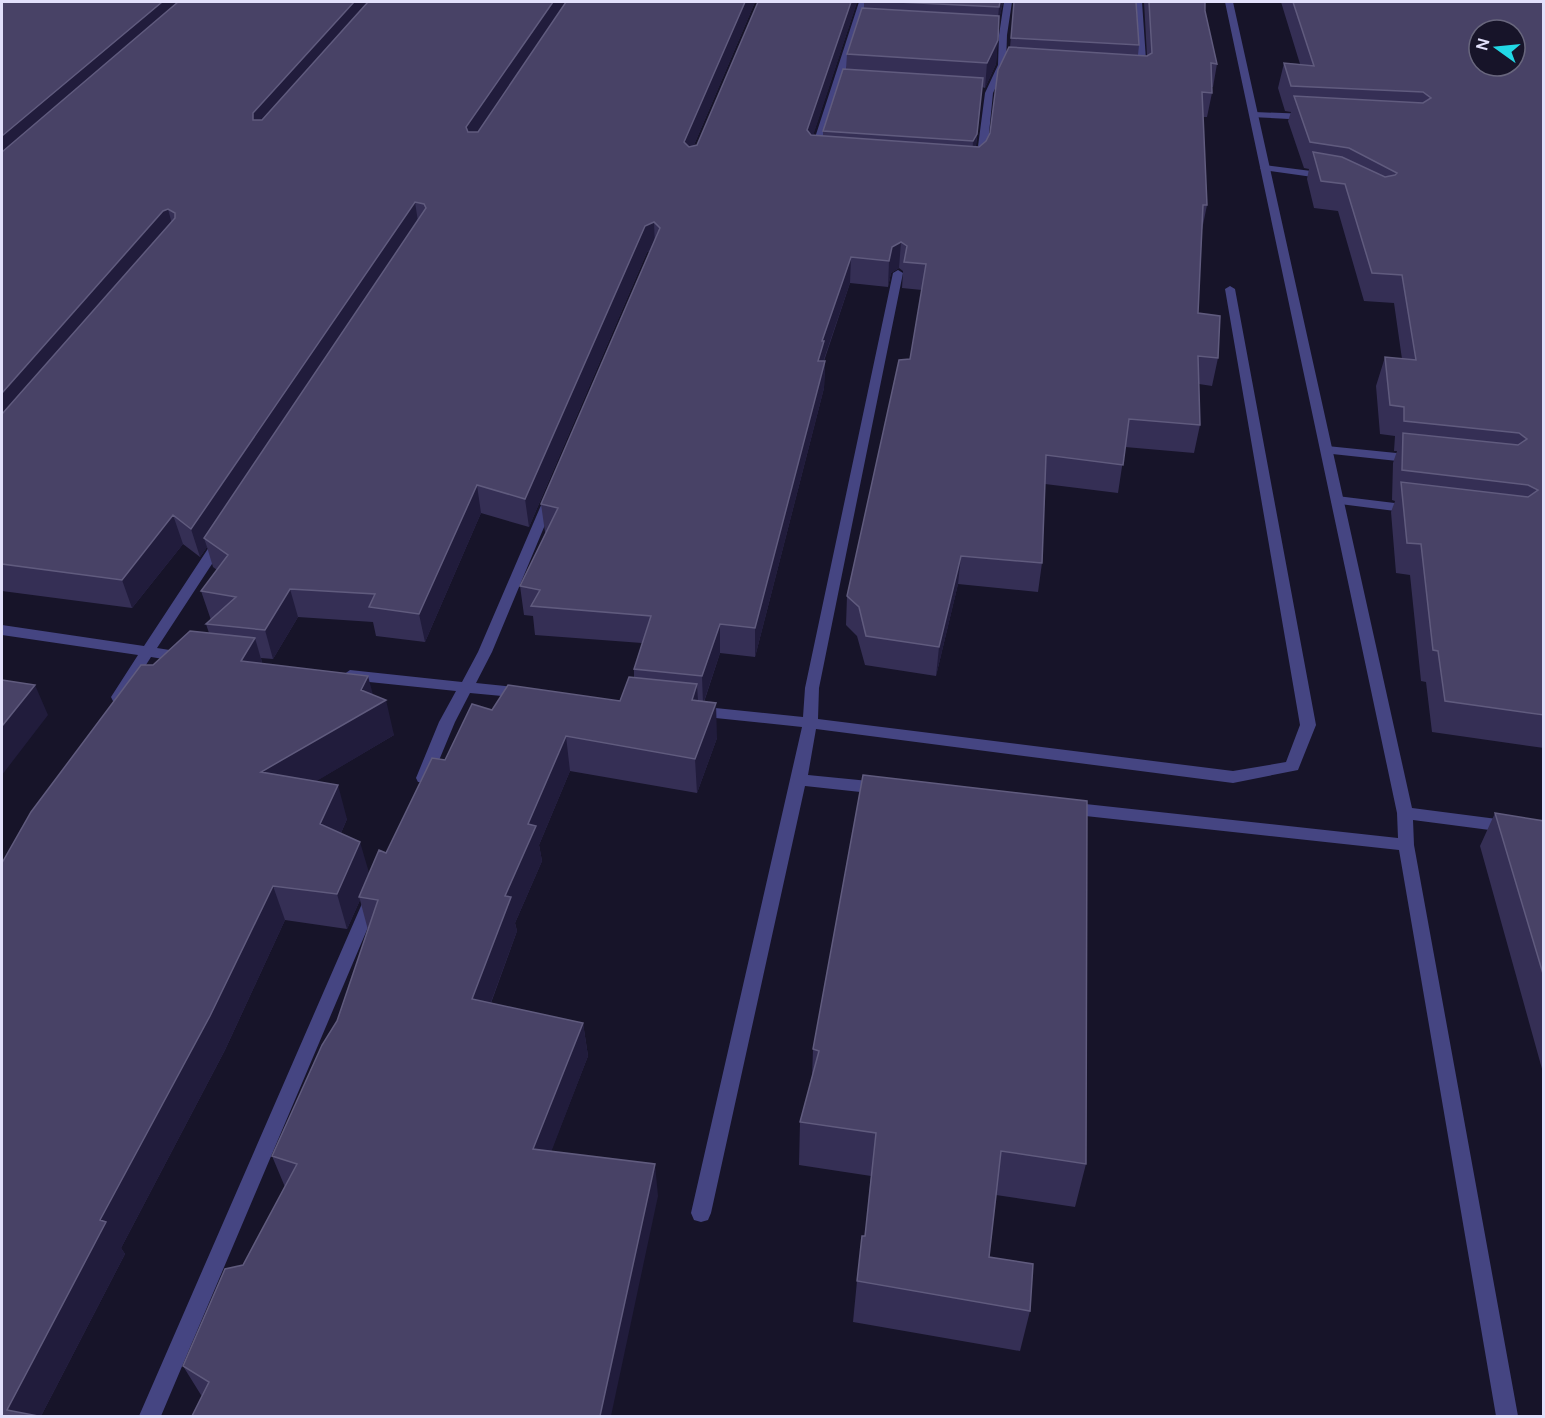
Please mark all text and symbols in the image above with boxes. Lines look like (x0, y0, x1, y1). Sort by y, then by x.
north arrow (1467, 18, 1527, 78)
text: N (1470, 36, 1495, 53)

